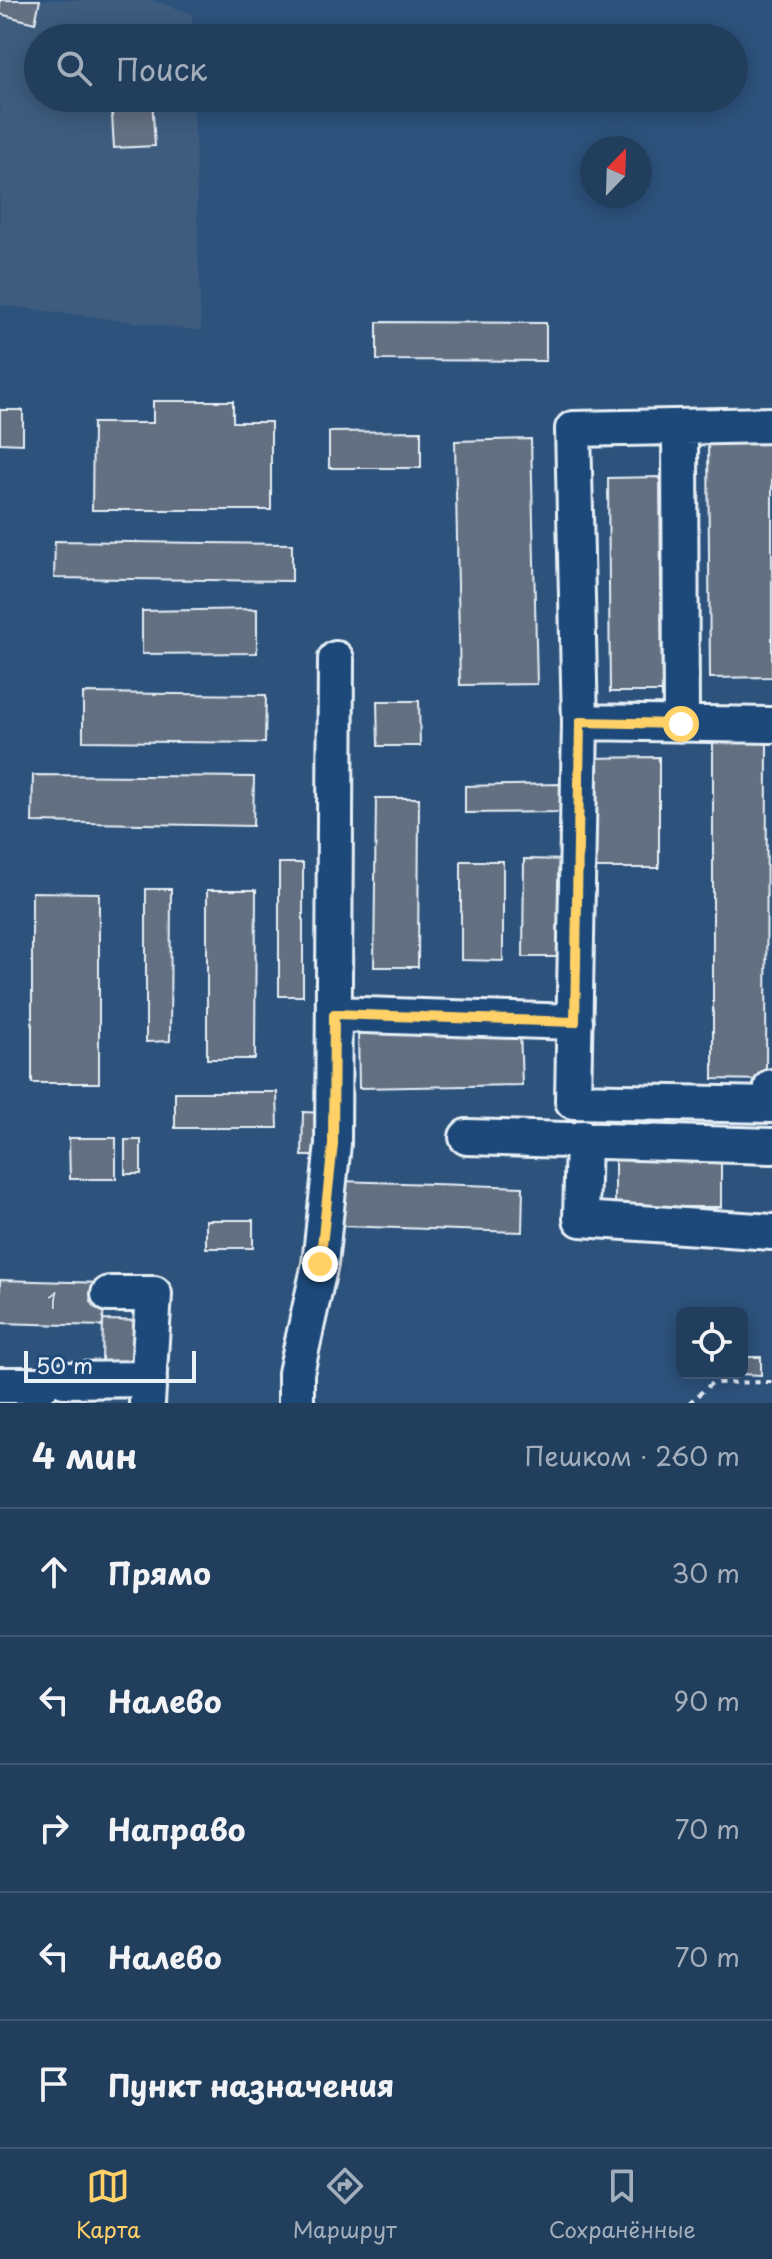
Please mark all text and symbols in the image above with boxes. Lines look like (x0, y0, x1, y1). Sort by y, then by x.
search box (24, 24, 748, 112)
icon: search (52, 46, 96, 90)
text: Поиск (116, 46, 207, 91)
north arrow (580, 136, 652, 208)
route start (663, 706, 699, 742)
route end (302, 1246, 338, 1282)
house number: 1 (47, 1283, 57, 1316)
map controls (676, 1307, 748, 1379)
button: locate (676, 1307, 748, 1379)
scale bar (24, 1347, 196, 1383)
text: 50 m (36, 1348, 93, 1381)
text: 4 мин (32, 1429, 137, 1481)
text: Пешком · 260 m (524, 1436, 740, 1475)
icon: ahead (32, 1550, 76, 1594)
text: Прямо (108, 1550, 211, 1595)
text: 30 m (672, 1553, 740, 1592)
icon: left (32, 1678, 76, 1722)
text: Налево (108, 1678, 222, 1723)
text: 90 m (673, 1681, 740, 1720)
icon: right (32, 1806, 76, 1850)
text: Направо (108, 1806, 246, 1851)
text: 70 m (675, 1809, 740, 1848)
icon: left (32, 1934, 76, 1978)
text: Налево (108, 1934, 222, 1979)
text: 70 m (675, 1937, 740, 1976)
icon: arrive (32, 2062, 76, 2106)
text: Пункт назначения (108, 2062, 394, 2107)
tab: Карта (76, 2164, 141, 2245)
tab: Маршрут (293, 2164, 397, 2245)
tab: Сохранённые (549, 2164, 696, 2245)

